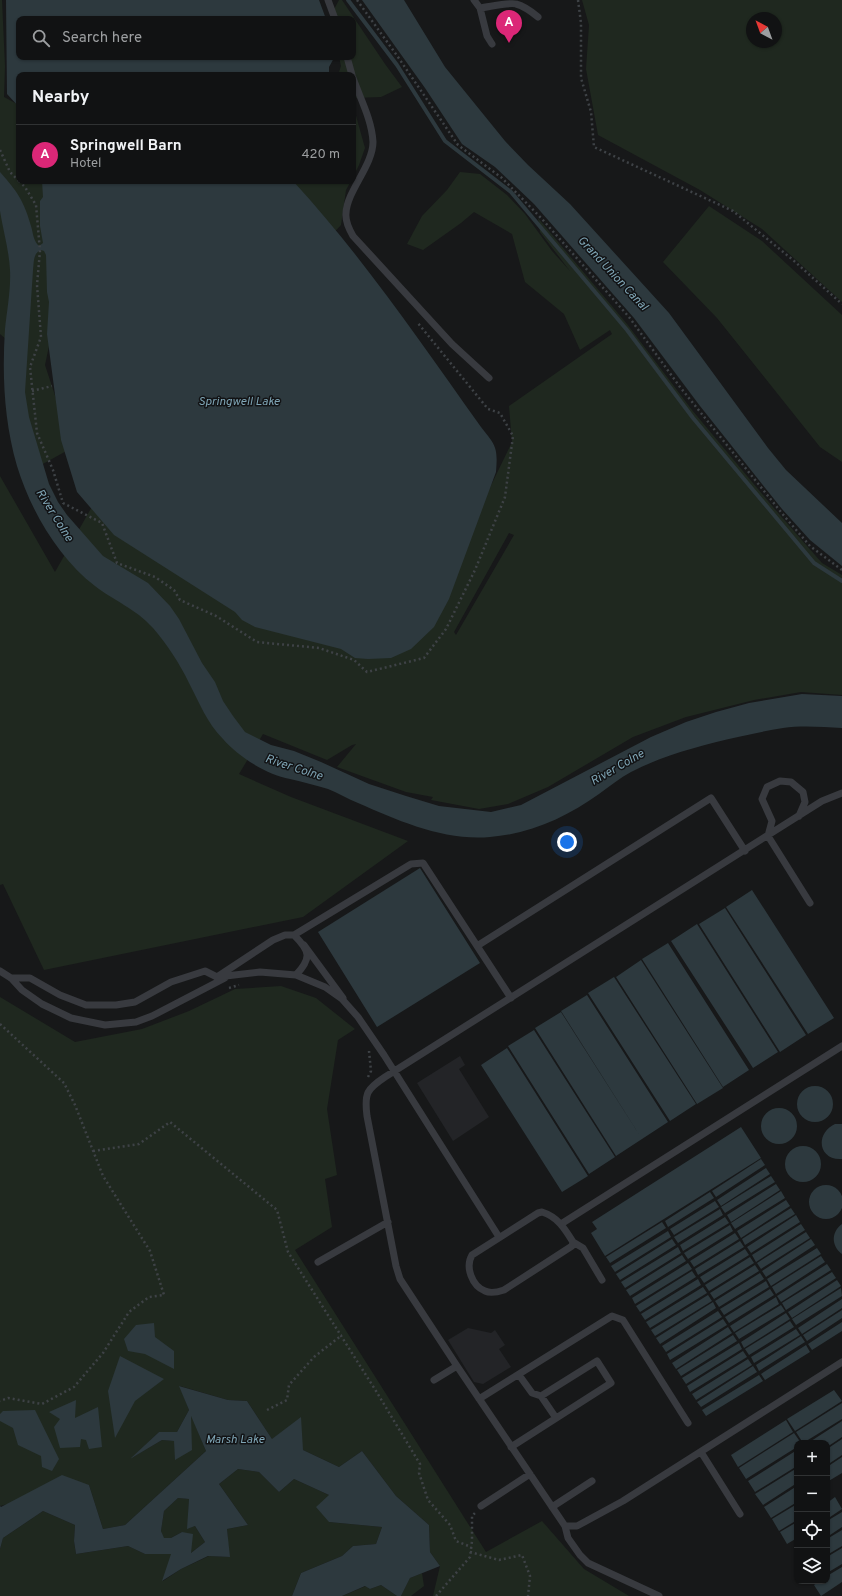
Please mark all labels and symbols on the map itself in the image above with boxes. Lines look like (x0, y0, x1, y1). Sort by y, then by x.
pin: A (496, 10, 522, 43)
north arrow (746, 12, 782, 48)
water label: Grand Union Canal (573, 233, 652, 315)
water label: Springwell Lake (198, 394, 281, 410)
water label: River Colne (32, 486, 77, 546)
water label: River Colne (588, 746, 648, 790)
water label: River Colne (263, 751, 325, 785)
your location (557, 832, 577, 852)
water label: Marsh Lake (206, 1432, 265, 1448)

